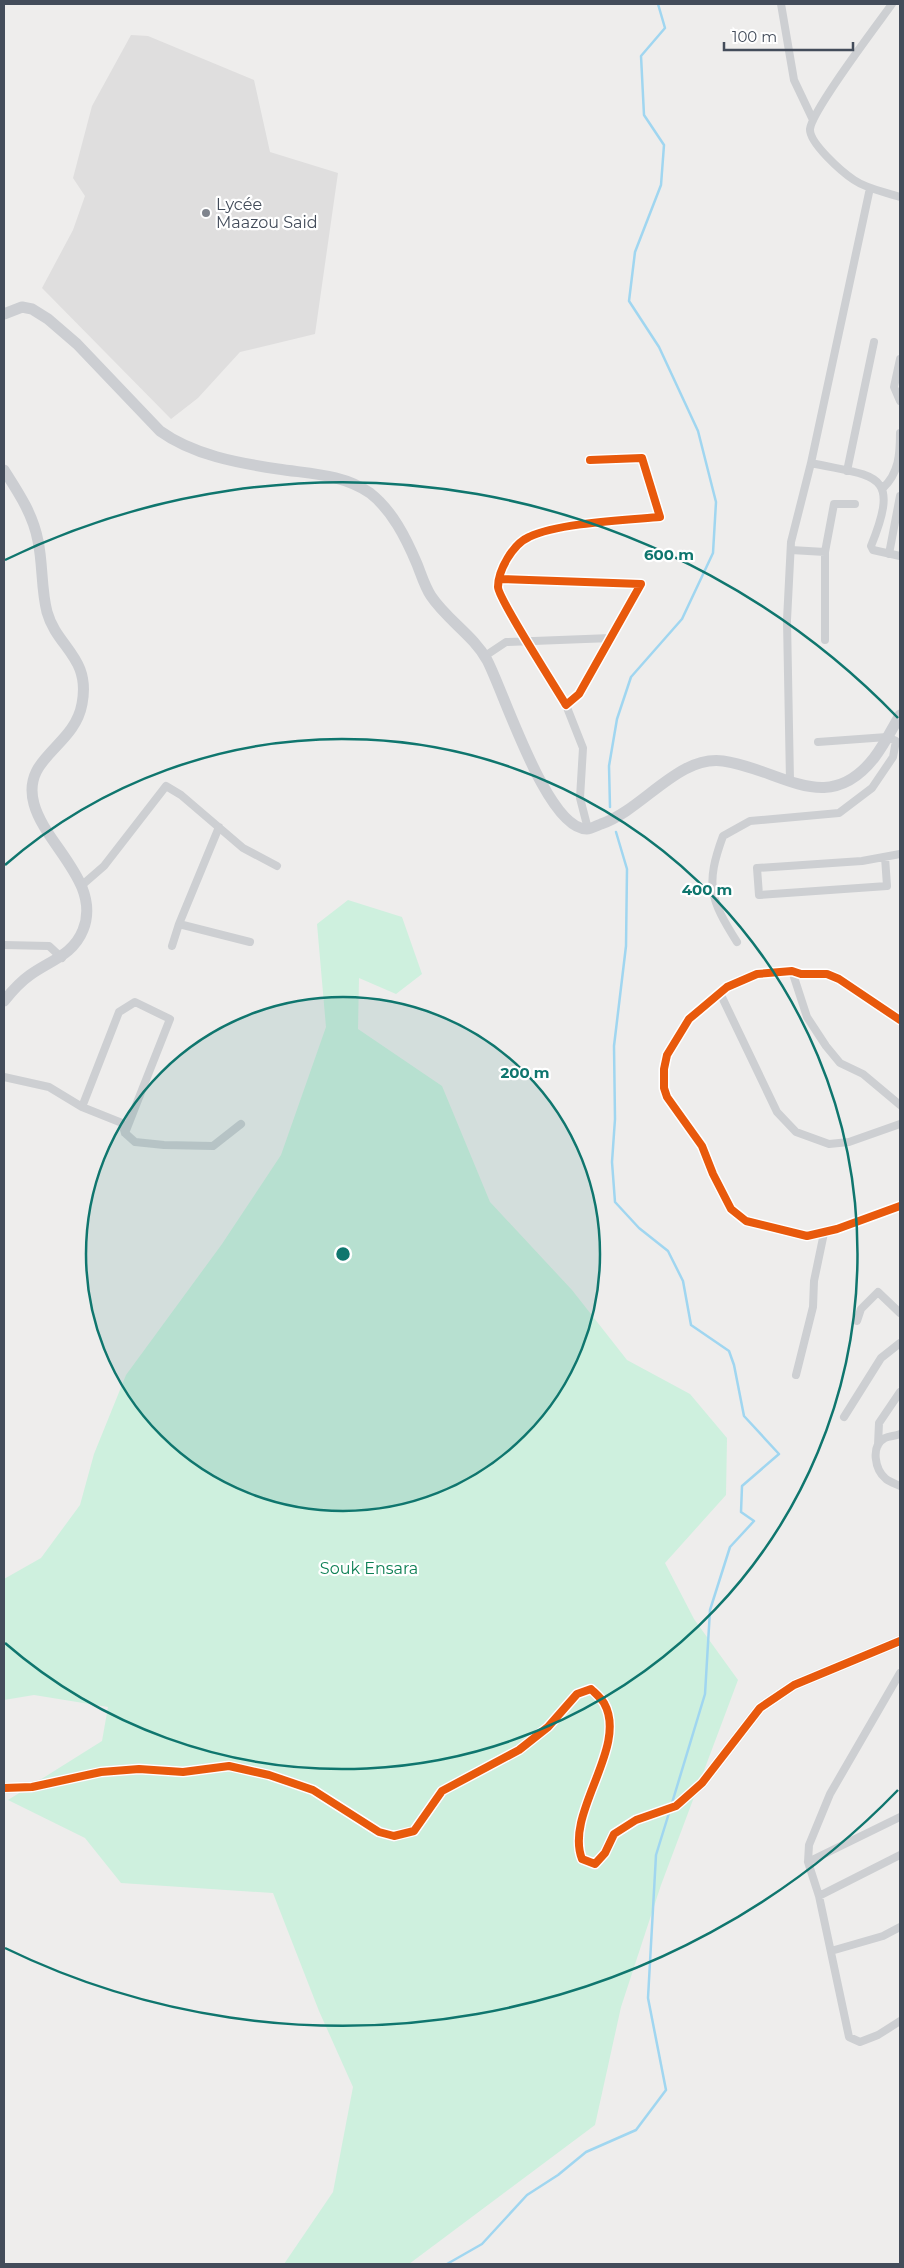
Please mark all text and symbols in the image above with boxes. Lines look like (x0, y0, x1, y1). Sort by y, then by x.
scale bar (724, 20, 853, 52)
text: 100 m (732, 27, 777, 46)
place label: Lycée Maazou Said (216, 195, 318, 232)
marker: Lycée Maazou Said (200, 207, 212, 219)
text: 600 m (644, 545, 694, 564)
text: 400 m (682, 880, 732, 899)
text: 200 m (500, 1063, 550, 1082)
centre of rings (334, 1245, 352, 1263)
park label: Souk Ensara (320, 1559, 418, 1578)

